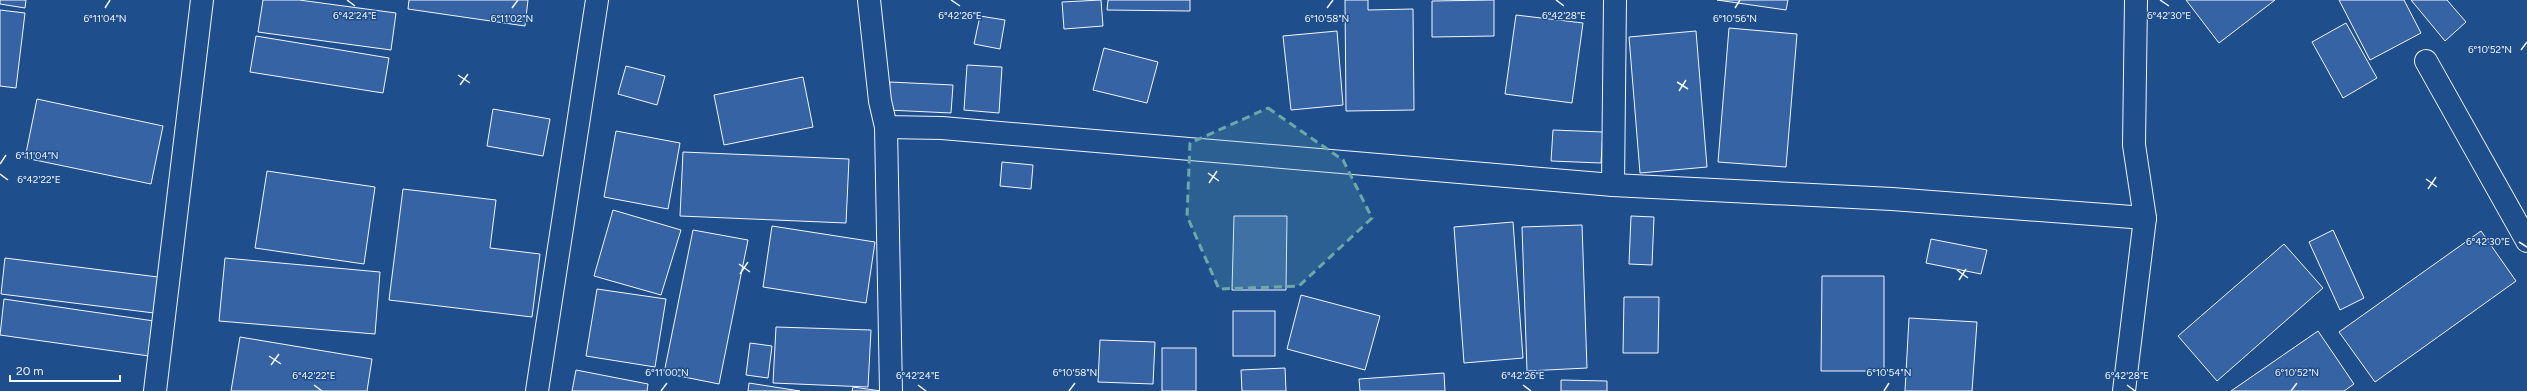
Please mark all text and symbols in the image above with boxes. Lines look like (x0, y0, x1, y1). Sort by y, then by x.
text: 6°42'24"E (333, 9, 377, 22)
text: 6°42'26"E (938, 9, 982, 22)
text: 6°42'28"E (1542, 9, 1586, 22)
text: 6°42'30"E (2147, 9, 2191, 22)
text: 6°11'04"N (83, 12, 127, 25)
text: 6°11'02"N (491, 12, 533, 25)
text: 6°10'58"N (1305, 12, 1349, 25)
text: 6°10'56"N (1713, 12, 1757, 25)
text: 6°10'52"N (2468, 43, 2512, 56)
text: 6°11'04"N (15, 149, 59, 162)
text: 6°42'22"E (17, 173, 61, 186)
text: 6°42'30"E (2466, 235, 2510, 248)
scale bar (10, 357, 120, 383)
text: 20 m (16, 364, 44, 378)
text: 6°11'00"N (645, 366, 689, 379)
text: 6°10'58"N (1053, 366, 1097, 379)
text: 6°10'54"N (1867, 366, 1911, 379)
text: 6°10'52"N (2275, 366, 2319, 379)
text: 6°42'22"E (292, 369, 336, 382)
text: 6°42'24"E (896, 369, 940, 382)
text: 6°42'26"E (1501, 369, 1545, 382)
text: 6°42'28"E (2105, 369, 2149, 382)

